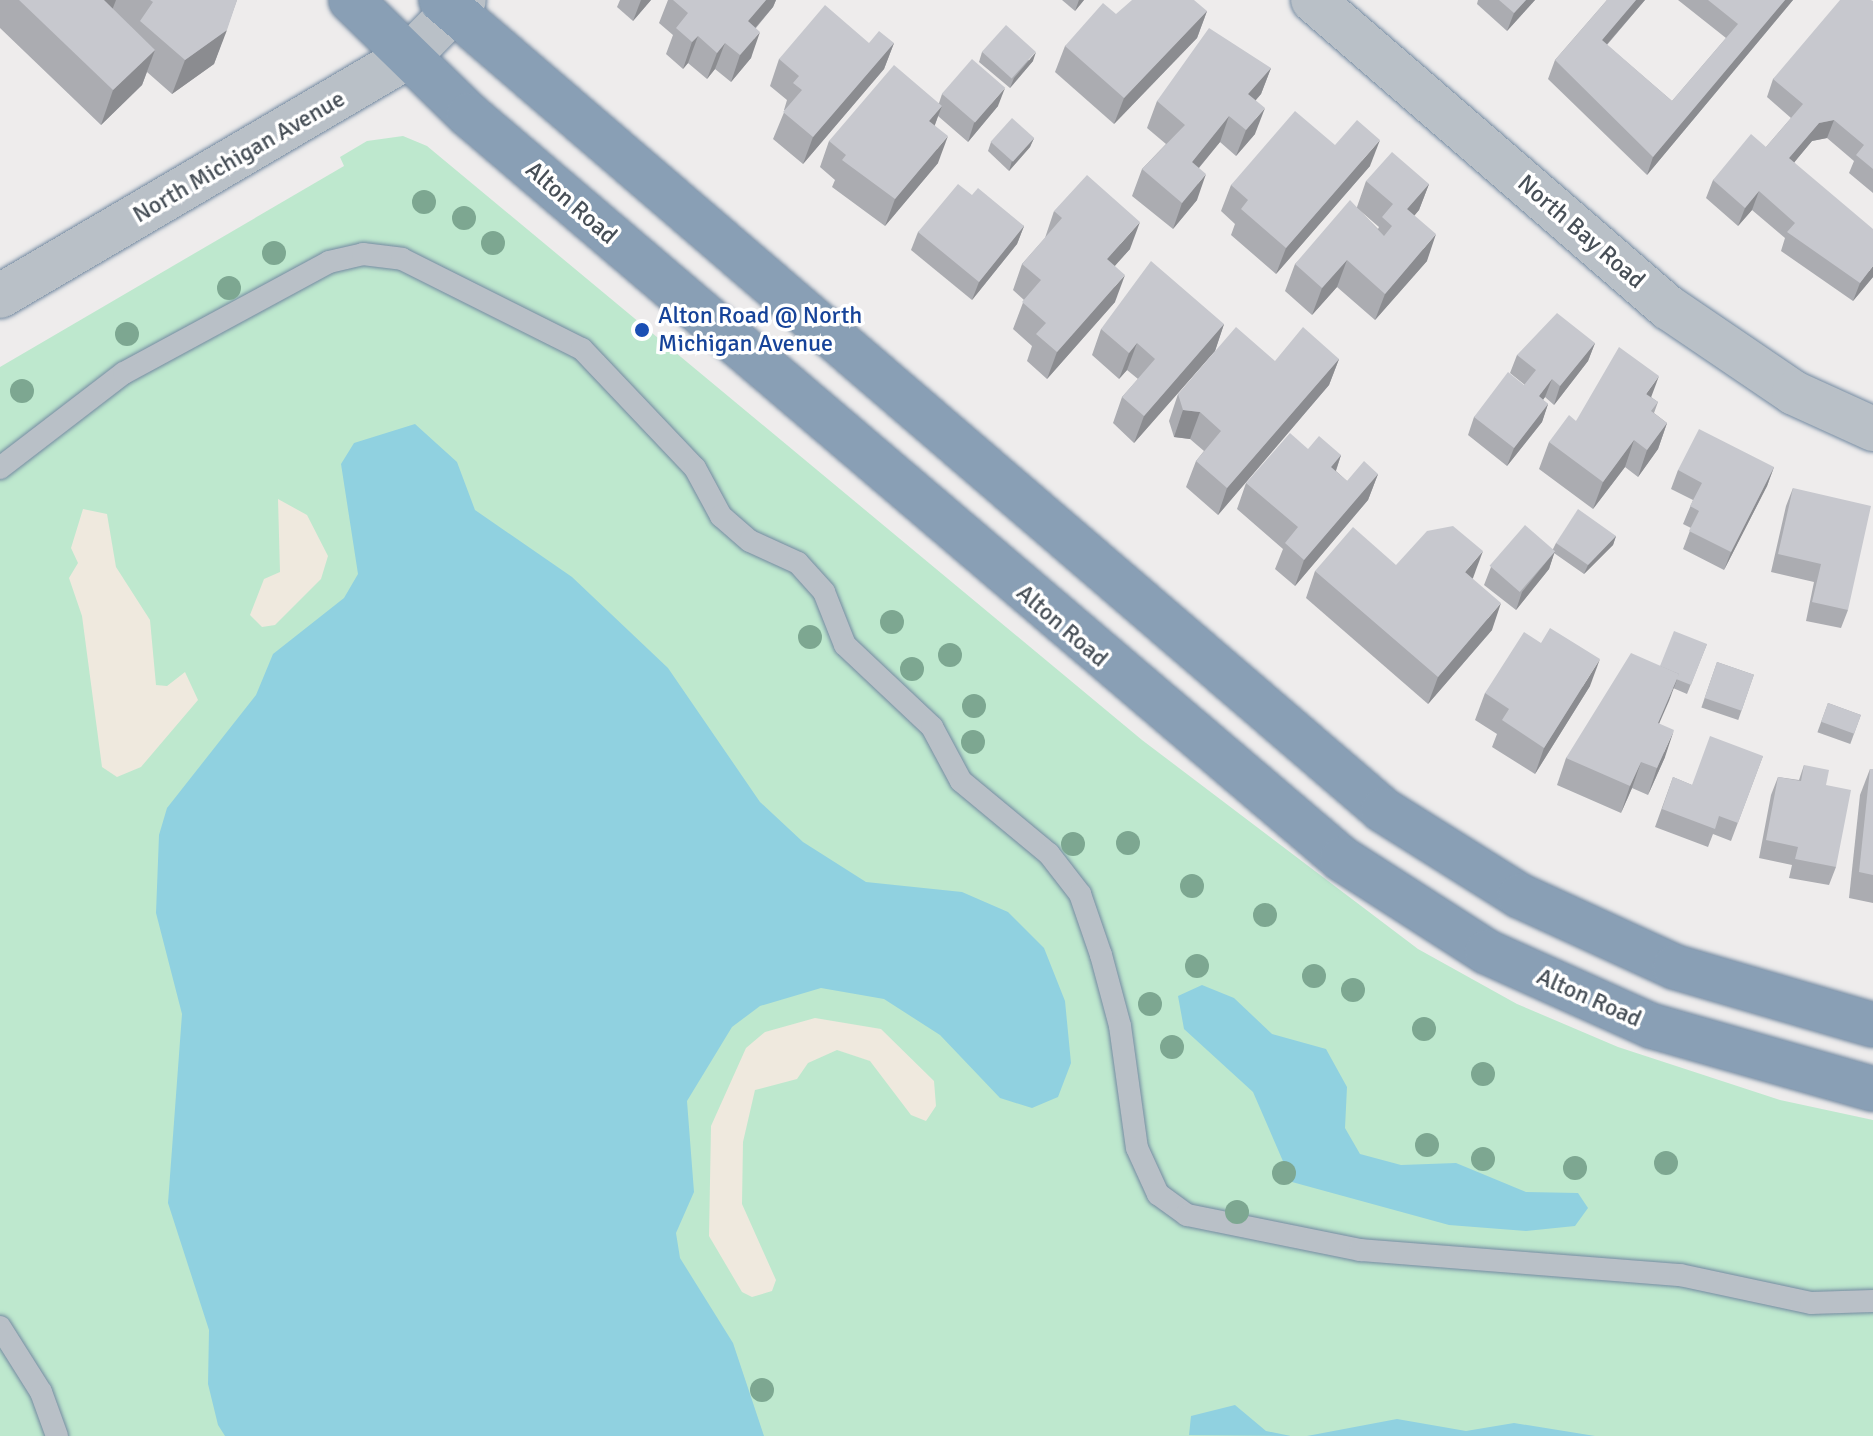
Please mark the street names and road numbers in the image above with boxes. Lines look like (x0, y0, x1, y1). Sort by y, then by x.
street label: North Michigan Avenue (128, 85, 350, 229)
street label: Alton Road (519, 156, 623, 250)
street label: North Bay Road (1512, 169, 1650, 295)
street label: Alton Road (1010, 579, 1114, 673)
street label: Alton Road (1532, 962, 1646, 1034)

